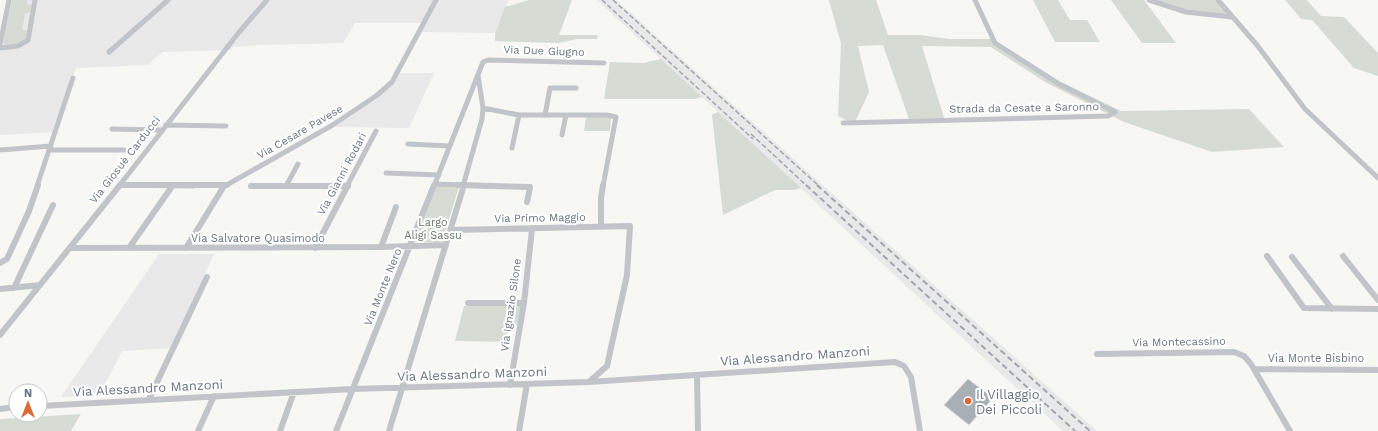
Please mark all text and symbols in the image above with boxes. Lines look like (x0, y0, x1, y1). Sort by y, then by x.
street label: Via Due Giugno (503, 43, 585, 59)
street label: Strada da Cesate a Saronno (949, 100, 1099, 116)
street label: Via Cesare Pavese (255, 102, 345, 162)
street label: Via Giosuè Carducci (87, 114, 163, 206)
street label: Via Gianni Rodari (315, 131, 369, 217)
street label: Via Primo Maggio (494, 211, 586, 225)
park label: Largo Aligi Sassu (404, 216, 462, 242)
street label: Via Salvatore Quasimodo (191, 232, 325, 245)
street label: Via Monte Nero (362, 246, 404, 328)
street label: Via Ignazio Silone (498, 258, 524, 352)
street label: Via Montecassino (1132, 335, 1226, 349)
street label: Via Alessandro Manzoni (720, 343, 870, 369)
street label: Via Monte Bisbino (1268, 352, 1364, 365)
street label: Via Alessandro Manzoni (397, 364, 547, 384)
street label: Via Alessandro Manzoni (73, 377, 223, 399)
north arrow (8, 383, 48, 423)
text: N (24, 387, 32, 400)
place label: Il Villaggio Dei Piccoli (976, 387, 1042, 417)
marker: Il Villaggio Dei Piccoli (963, 396, 973, 406)

